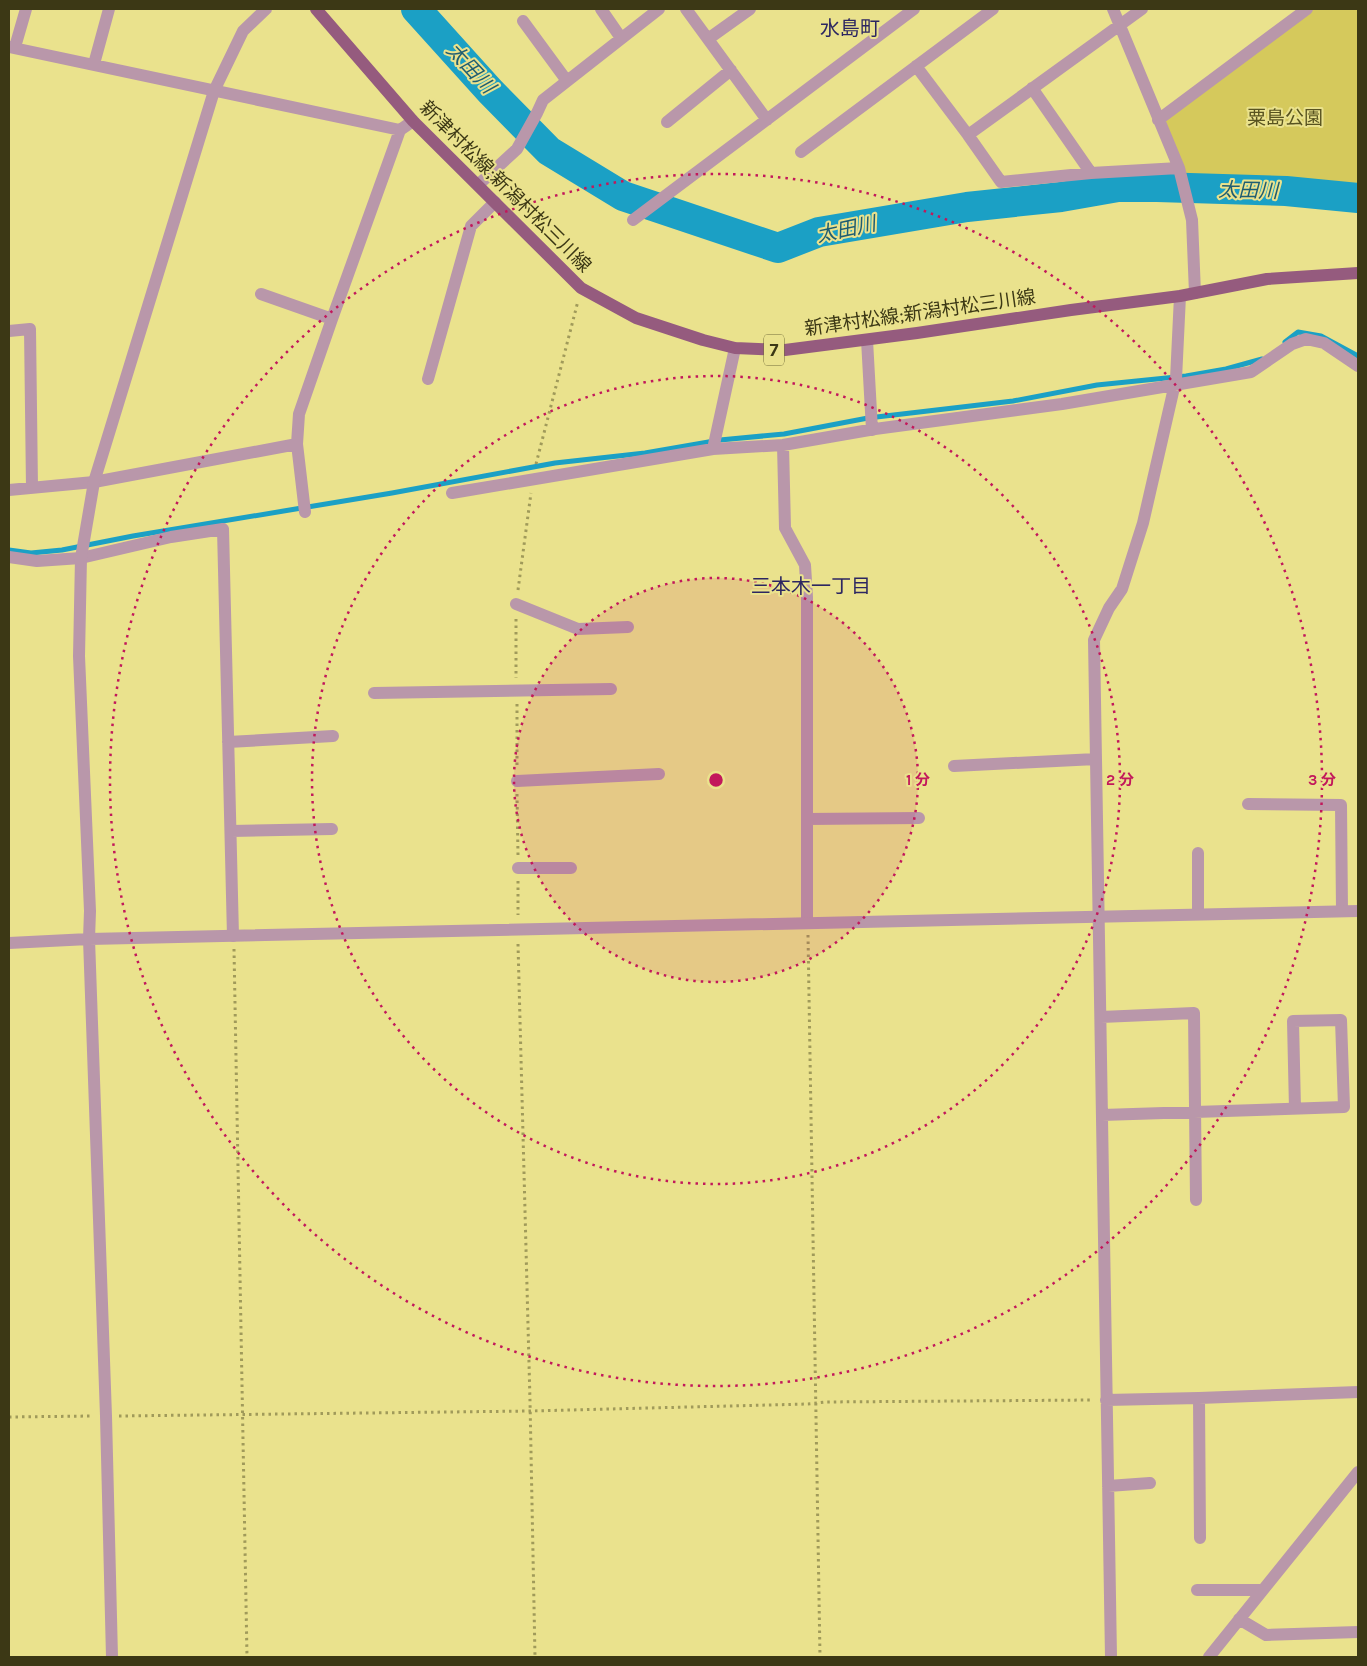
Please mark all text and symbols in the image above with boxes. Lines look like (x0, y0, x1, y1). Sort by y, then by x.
district label: 水島町 (820, 17, 880, 40)
water label: 太田川 (442, 39, 501, 100)
street label: 新津村松線;新潟村松三川線 (415, 97, 595, 277)
park label: 粟島公園 (1247, 107, 1323, 129)
water label: 太田川 (1218, 178, 1280, 203)
water label: 太田川 (814, 212, 880, 247)
street label: 新津村松線;新潟村松三川線 (803, 286, 1037, 340)
road number: 7 (764, 334, 784, 366)
district label: 三本木一丁目 (751, 575, 871, 598)
centre of rings (707, 771, 725, 789)
text: 1 分 (906, 771, 930, 789)
text: 2 分 (1106, 771, 1134, 789)
text: 3 分 (1308, 771, 1336, 789)

